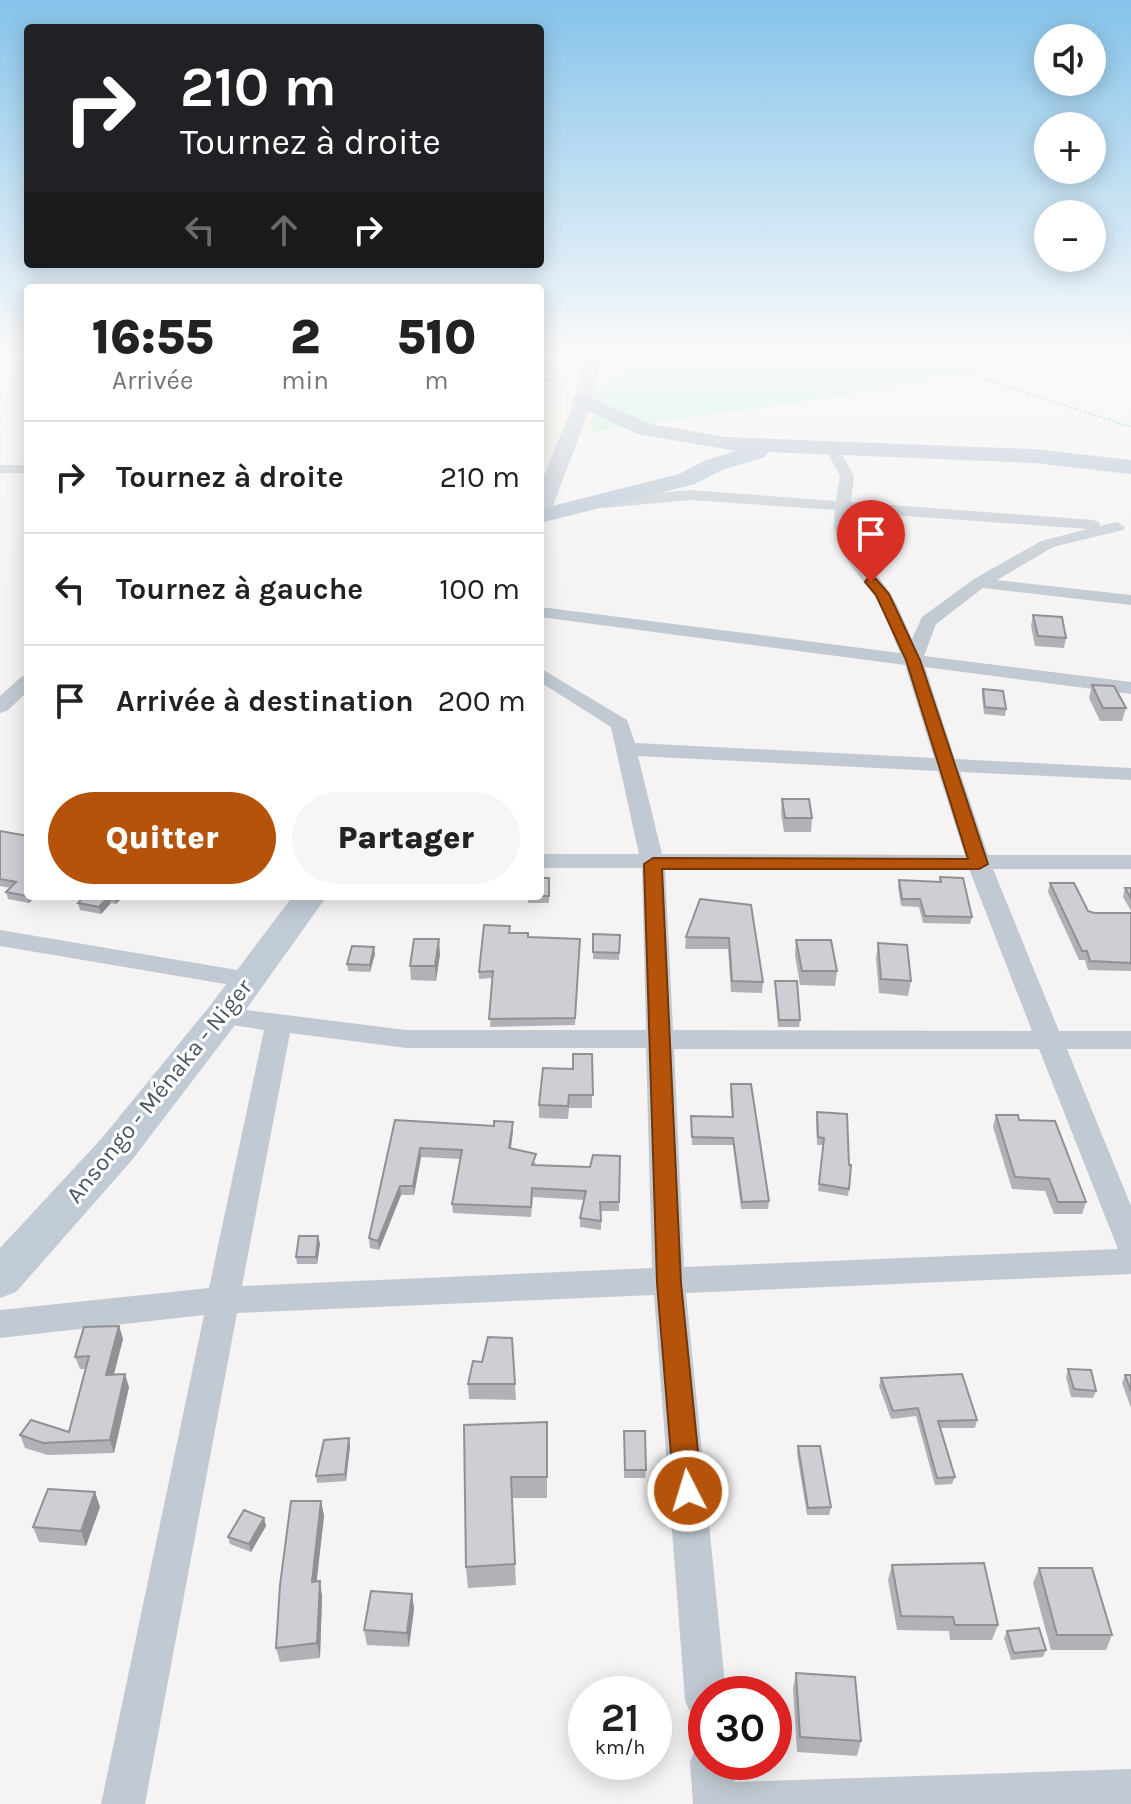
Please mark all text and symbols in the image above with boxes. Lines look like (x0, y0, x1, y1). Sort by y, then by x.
map controls (1034, 24, 1106, 272)
button: sound (1034, 24, 1106, 96)
text: 210 m (180, 54, 337, 119)
icon: right (48, 56, 152, 160)
button: + (1034, 112, 1106, 184)
text: Tournez à droite (180, 121, 441, 163)
button: − (1034, 200, 1106, 272)
icon: left (178, 208, 222, 252)
icon: ahead (262, 208, 306, 252)
icon: right (346, 208, 390, 252)
text: 16:55 (92, 309, 214, 365)
text: 2 (290, 309, 320, 365)
text: 510 (397, 309, 476, 365)
text: Arrivée (112, 365, 193, 396)
text: min (281, 365, 329, 396)
text: m (424, 365, 449, 396)
icon: right (48, 455, 92, 499)
text: Tournez à droite (116, 459, 344, 495)
text: 210 m (440, 459, 520, 495)
pin (837, 500, 905, 582)
icon: arrive (849, 512, 893, 556)
icon: left (48, 567, 92, 611)
text: Tournez à gauche (116, 571, 363, 607)
text: 100 m (439, 571, 520, 607)
icon: arrive (48, 679, 92, 723)
text: Arrivée à destination (116, 683, 414, 719)
text: 200 m (438, 683, 526, 719)
button: Quitter (48, 792, 276, 884)
button: Partager (292, 792, 520, 884)
street label: Ansongo - Ménaka - Niger (60, 973, 258, 1209)
position arrow (646, 1449, 730, 1533)
speed limit sign: 30 (688, 1676, 792, 1780)
text: 21 (601, 1694, 639, 1741)
text: km/h (595, 1736, 645, 1759)

